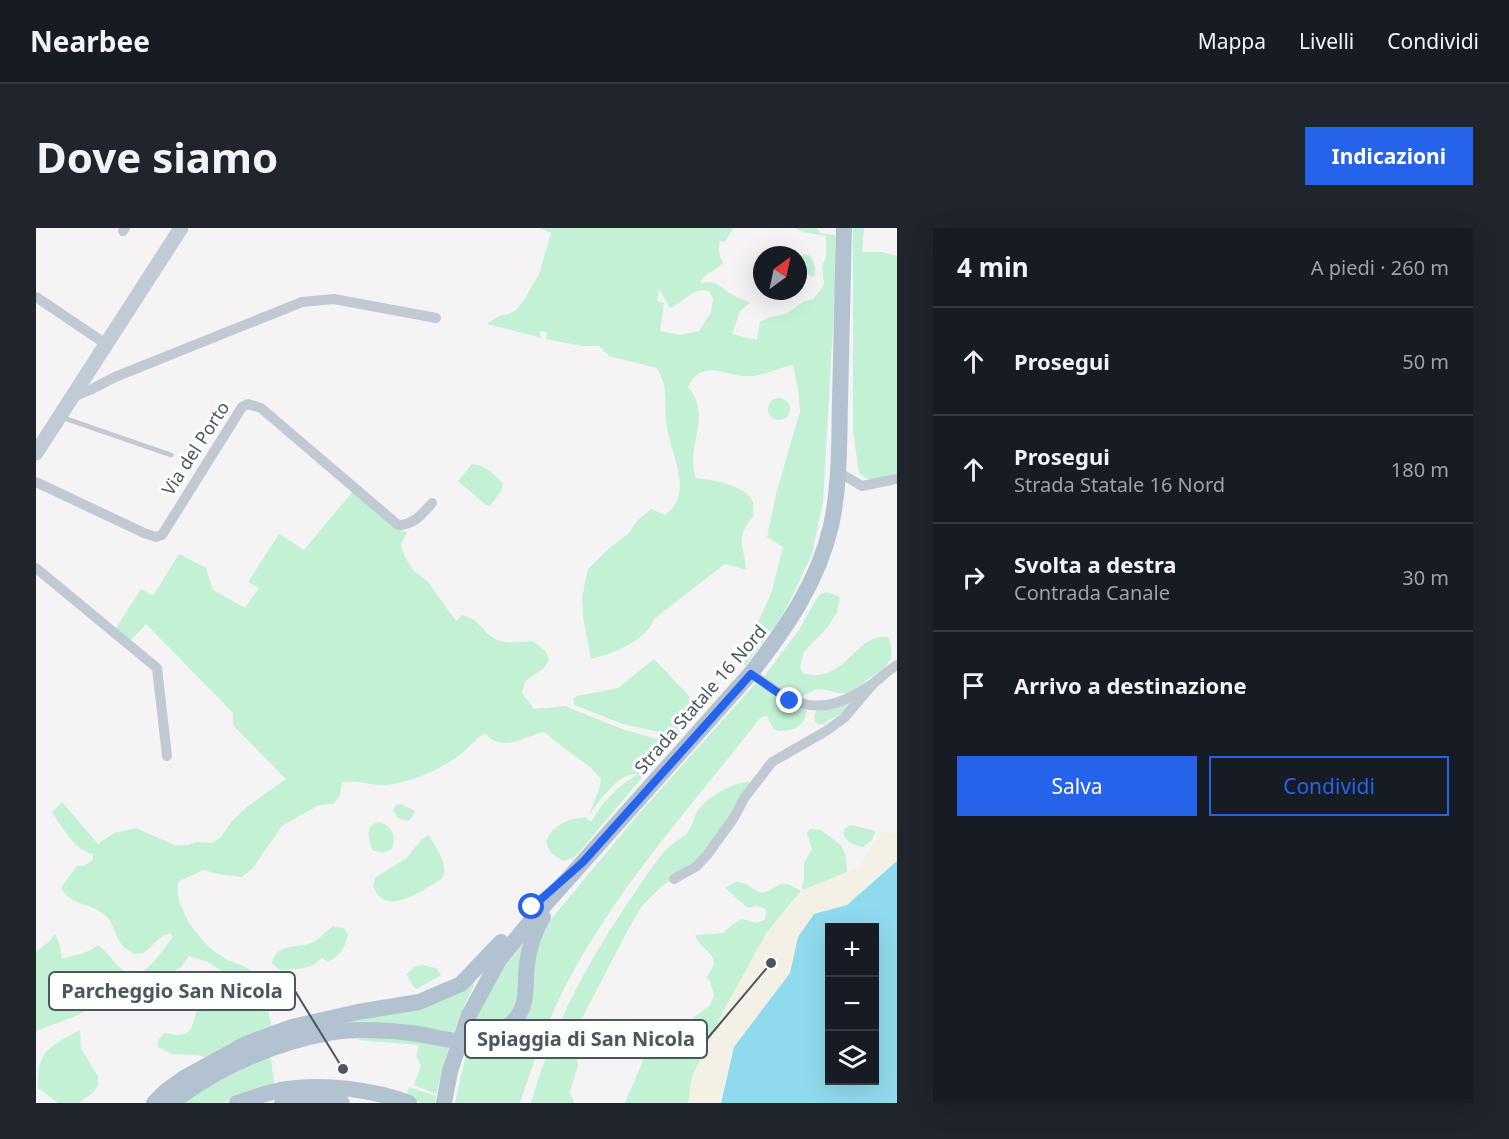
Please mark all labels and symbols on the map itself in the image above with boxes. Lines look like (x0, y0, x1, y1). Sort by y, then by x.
north arrow (753, 246, 807, 300)
street label: Via del Porto (156, 396, 234, 500)
street label: Strada Statale 16 Nord (629, 619, 771, 779)
route end (776, 687, 802, 713)
route start (518, 893, 544, 919)
callout: Parcheggio San Nicola (49, 972, 295, 1010)
text: Parcheggio San Nicola (61, 977, 283, 1004)
callout: Spiaggia di San Nicola (465, 1020, 707, 1058)
text: Spiaggia di San Nicola (477, 1025, 695, 1052)

